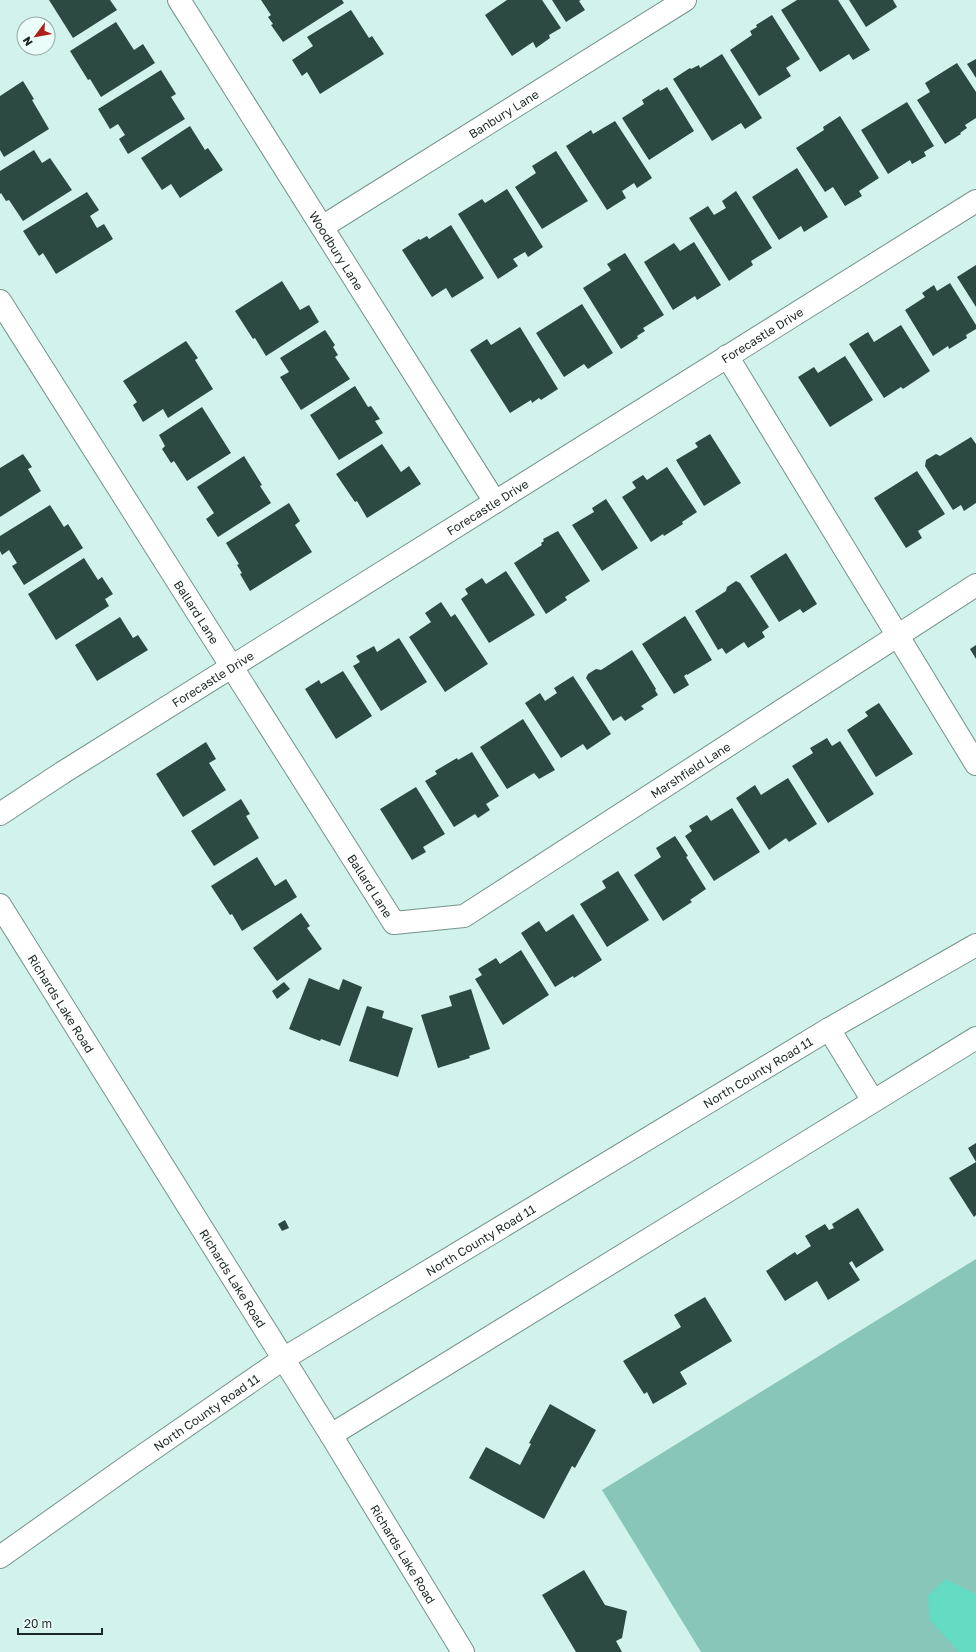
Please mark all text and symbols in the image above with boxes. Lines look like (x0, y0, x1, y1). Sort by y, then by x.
north arrow (16, 16, 56, 56)
text: N (19, 35, 35, 49)
street label: Banbury Lane (466, 86, 541, 141)
street label: Woodbury Lane (306, 208, 367, 293)
street label: Forecastle Drive (718, 304, 806, 366)
street label: Forecastle Drive (444, 476, 531, 538)
street label: Ballard Lane (171, 577, 223, 646)
street label: Forecastle Drive (169, 648, 256, 710)
street label: Marshfield Lane (647, 738, 733, 801)
street label: Ballard Lane (345, 851, 396, 920)
street label: Richards Lake Road (25, 951, 98, 1055)
street label: North County Road 11 (700, 1033, 815, 1111)
street label: North County Road 11 (423, 1201, 538, 1279)
street label: Richards Lake Road (197, 1226, 269, 1330)
street label: North County Road 11 (150, 1370, 262, 1454)
street label: Richards Lake Road (367, 1502, 439, 1606)
scale bar (18, 1610, 102, 1636)
text: 20 m (24, 1616, 52, 1631)

